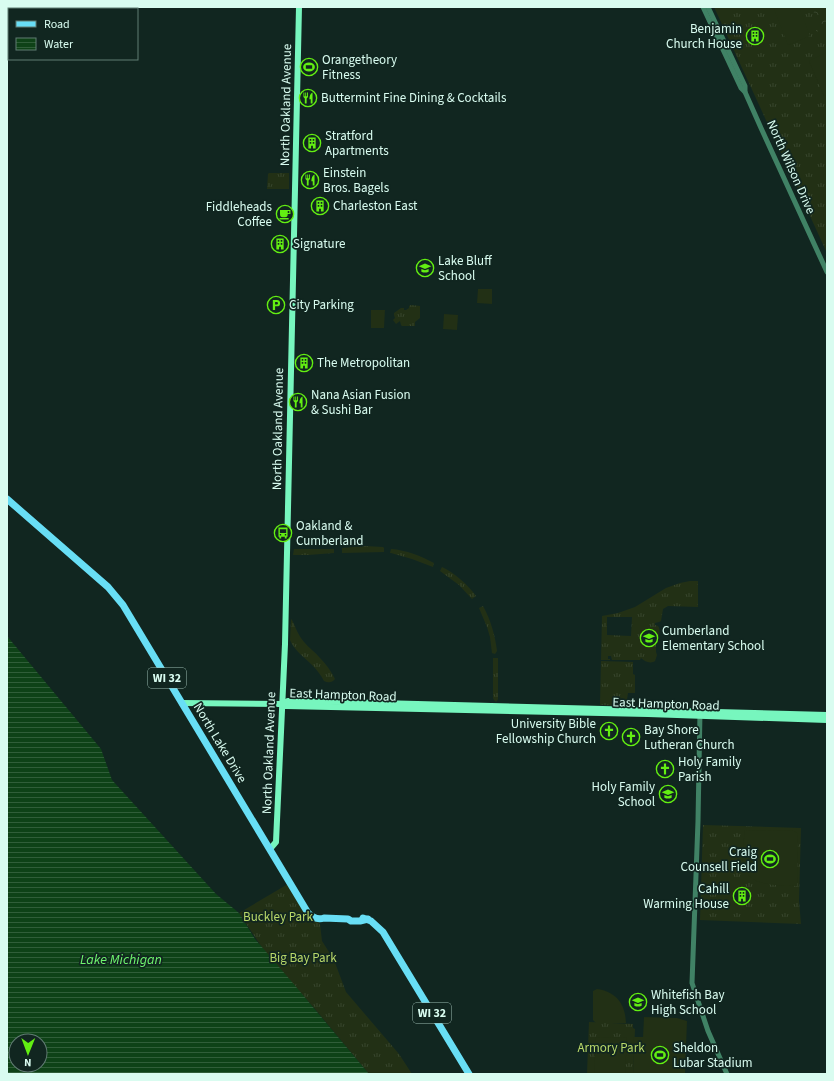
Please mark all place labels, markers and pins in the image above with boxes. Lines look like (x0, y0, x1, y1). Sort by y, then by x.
place label: Benjamin Church House (666, 20, 742, 53)
building icon: Benjamin Church House (745, 26, 765, 46)
place label: Orangetheory Fitness (322, 51, 397, 84)
sports icon: Orangetheory Fitness (299, 57, 319, 77)
restaurant icon: Buttermint Fine Dining & Cocktails (298, 88, 318, 108)
place label: Buttermint Fine Dining & Cocktails (321, 89, 507, 107)
place label: Stratford Apartments (325, 127, 389, 160)
building icon: Stratford Apartments (302, 133, 322, 153)
place label: Einstein Bros. Bagels (323, 164, 390, 197)
restaurant icon: Einstein Bros. Bagels (300, 170, 320, 190)
building icon: Charleston East (310, 196, 330, 216)
place label: Charleston East (333, 197, 418, 215)
place label: Fiddleheads Coffee (206, 198, 273, 231)
cafe icon: Fiddleheads Coffee (275, 204, 295, 224)
building icon: Signature (270, 234, 290, 254)
place label: Signature (293, 235, 345, 253)
place label: Lake Bluff School (438, 252, 492, 285)
school or university icon: Lake Bluff School (415, 258, 435, 278)
parking icon: City Parking (266, 295, 286, 315)
place label: City Parking (289, 296, 354, 314)
building icon: The Metropolitan (294, 353, 314, 373)
place label: The Metropolitan (317, 354, 410, 372)
place label: Nana Asian Fusion & Sushi Bar (311, 386, 411, 419)
restaurant icon: Nana Asian Fusion & Sushi Bar (288, 392, 308, 412)
place label: Oakland & Cumberland (296, 517, 363, 550)
bus stop icon: Oakland & Cumberland (273, 523, 293, 543)
place label: Cumberland Elementary School (662, 622, 764, 655)
school or university icon: Cumberland Elementary School (639, 628, 659, 648)
place label: University Bible Fellowship Church (496, 715, 596, 748)
church icon: University Bible Fellowship Church (599, 721, 619, 741)
place label: Bay Shore Lutheran Church (644, 721, 735, 754)
church icon: Bay Shore Lutheran Church (621, 727, 641, 747)
place label: Holy Family Parish (678, 753, 741, 786)
church icon: Holy Family Parish (655, 759, 675, 779)
place label: Holy Family School (592, 778, 655, 811)
school or university icon: Holy Family School (658, 784, 678, 804)
place label: Craig Counsell Field (681, 843, 757, 876)
sports icon: Craig Counsell Field (760, 849, 780, 869)
place label: Cahill Warming House (643, 880, 729, 913)
building icon: Cahill Warming House (732, 886, 752, 906)
place label: Whitefish Bay High School (651, 986, 725, 1019)
school or university icon: Whitefish Bay High School (628, 992, 648, 1012)
place label: Sheldon Lubar Stadium (673, 1039, 753, 1072)
sports icon: Sheldon Lubar Stadium (650, 1045, 670, 1065)

